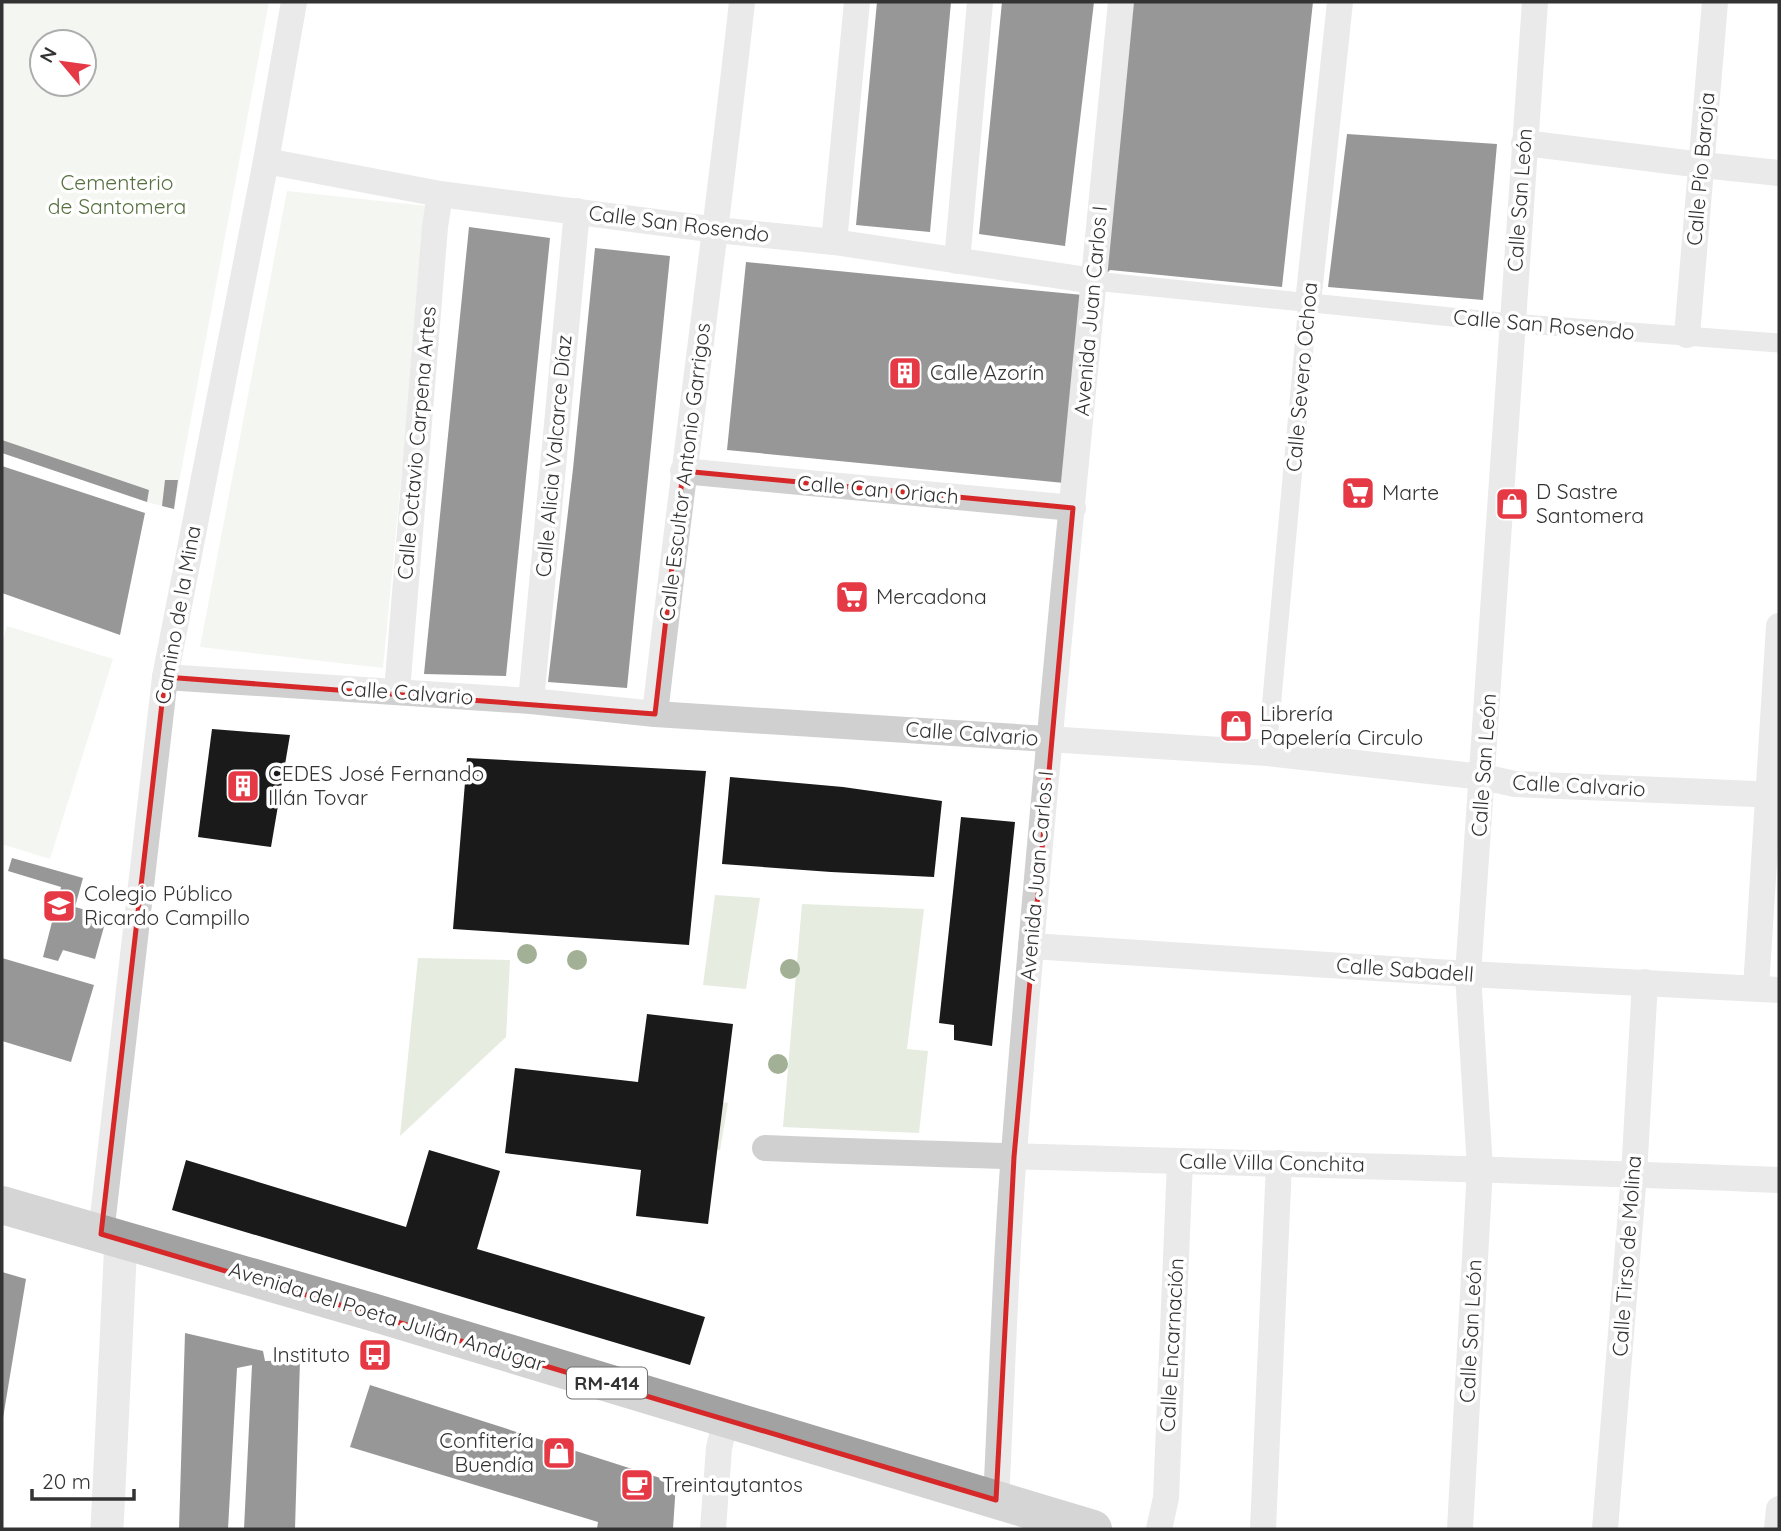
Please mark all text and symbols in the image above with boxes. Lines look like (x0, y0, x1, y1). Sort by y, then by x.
north arrow (28, 28, 98, 98)
text: N (34, 43, 62, 67)
street label: Calle Pío Baroja (1680, 91, 1720, 247)
street label: Calle San León (1501, 127, 1537, 273)
park label: Cementerio de Santomera (48, 169, 186, 219)
street label: Calle San Rosendo (587, 199, 771, 247)
street label: Avenida Juan Carlos I (1068, 205, 1112, 417)
street label: Calle Severo Ochoa (1280, 281, 1322, 473)
street label: Calle San Rosendo (1452, 303, 1636, 345)
street label: Calle Octavio Carpena Artes (391, 305, 441, 581)
street label: Calle Escultor Antonio Garrigos (653, 321, 715, 623)
street label: Calle Alicia Valcarce Díaz (529, 334, 577, 578)
building icon: Calle Azorín (886, 354, 924, 392)
place label: Calle Azorín (930, 359, 1044, 385)
street label: Calle Can Oriach (796, 469, 960, 509)
supermarket icon: Marte (1339, 474, 1377, 512)
place label: D Sastre Santomera (1536, 478, 1644, 528)
place label: Marte (1382, 479, 1439, 505)
shop icon: D Sastre Santomera (1493, 485, 1531, 523)
street label: Camino de la Mina (148, 523, 206, 706)
supermarket icon: Mercadona (833, 578, 871, 616)
place label: Mercadona (876, 583, 987, 609)
street label: Calle Calvario (340, 674, 474, 710)
street label: Calle San León (1465, 692, 1501, 838)
place label: Librería Papelería Circulo (1260, 700, 1423, 750)
shop icon: Librería Papelería Circulo (1217, 707, 1255, 745)
street label: Calle Calvario (905, 715, 1039, 751)
place label: CEDES José Fernando Illán Tovar (268, 760, 484, 810)
building icon: CEDES José Fernando Illán Tovar (224, 767, 262, 805)
street label: Calle Calvario (1512, 769, 1646, 801)
street label: Avenida Juan Carlos I (1014, 770, 1058, 982)
place label: Colegio Público Ricardo Campillo (84, 880, 250, 930)
school or university icon: Colegio Público Ricardo Campillo (40, 887, 78, 925)
street label: Calle Sabadell (1335, 951, 1475, 987)
street label: Calle Villa Conchita (1179, 1147, 1365, 1177)
street label: Calle Tirso de Molina (1606, 1154, 1646, 1357)
street label: Avenida del Poeta Julián Andúgar (226, 1255, 549, 1377)
street label: Calle Encarnación (1153, 1257, 1189, 1433)
street label: Calle San León (1453, 1258, 1487, 1403)
bus stop icon: Instituto (356, 1336, 394, 1374)
place label: Instituto (272, 1341, 350, 1367)
road number: RM-414 (567, 1368, 647, 1399)
place label: Confitería Buendía (439, 1427, 534, 1477)
shop icon: Confitería Buendía (540, 1434, 578, 1472)
scale bar (32, 1458, 133, 1502)
cafe icon: Treintaytantos (618, 1466, 656, 1504)
text: 20 m (42, 1468, 91, 1494)
place label: Treintaytantos (662, 1471, 803, 1497)

